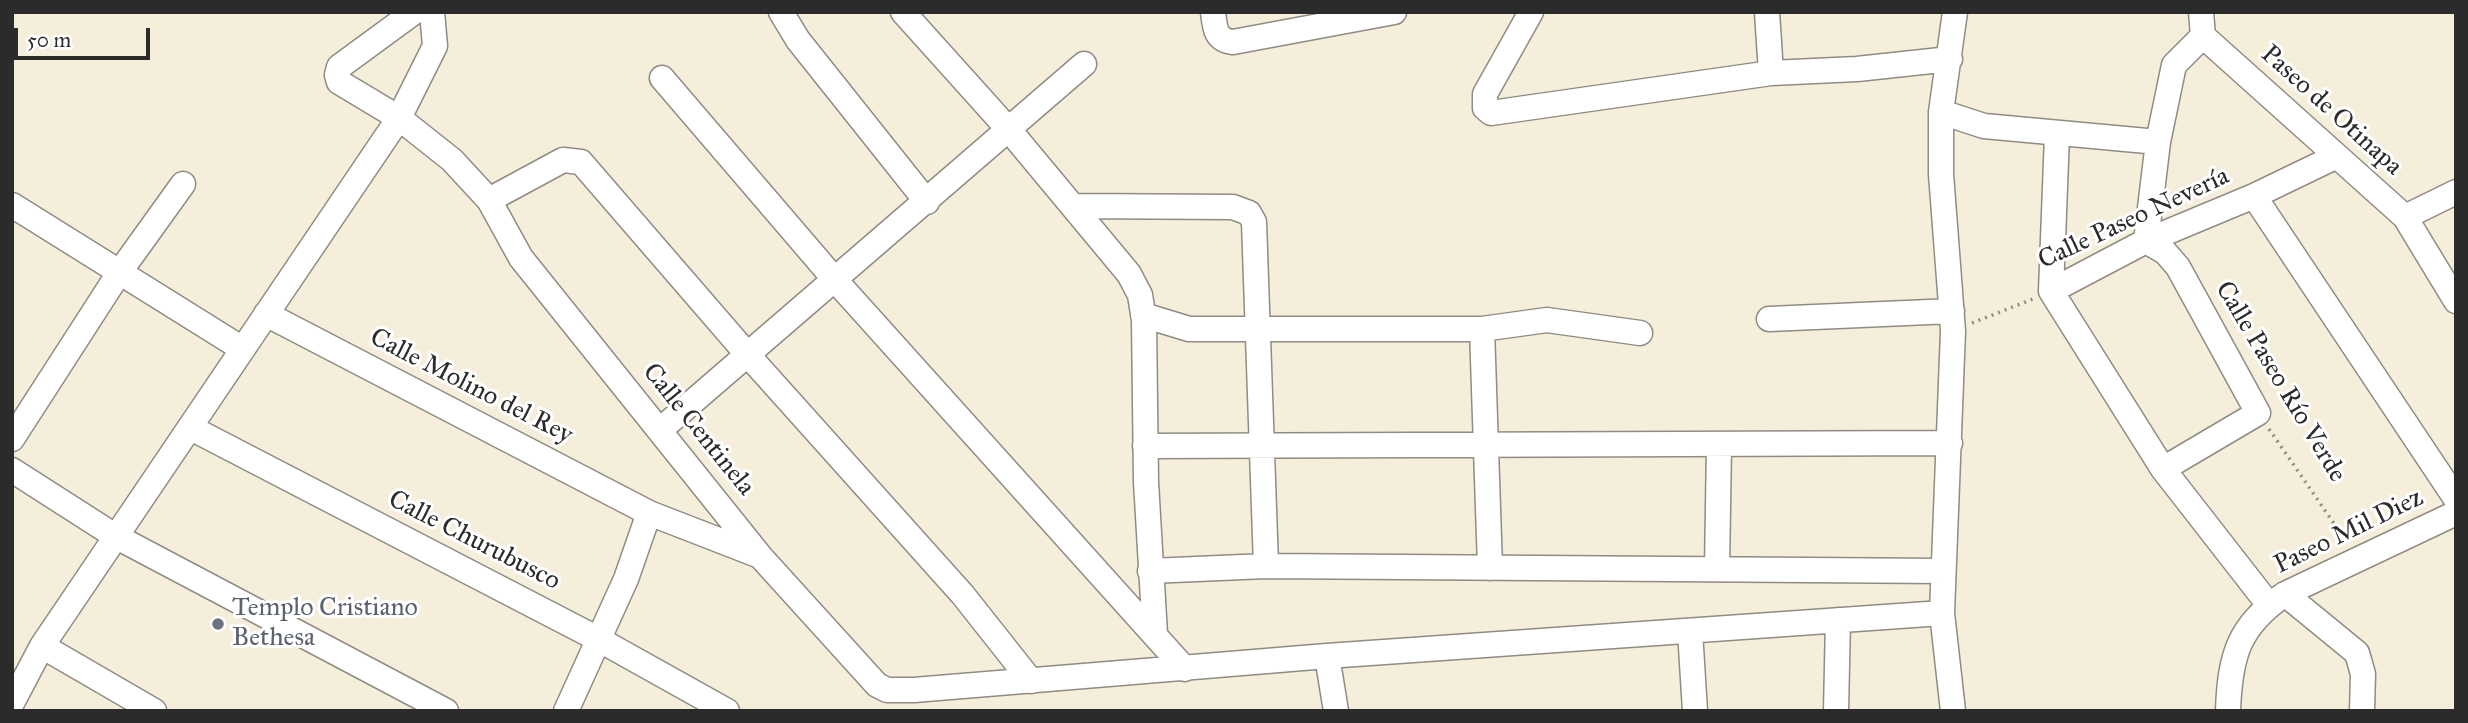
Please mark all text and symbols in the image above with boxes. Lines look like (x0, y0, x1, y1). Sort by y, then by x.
scale bar (18, 14, 154, 58)
text: 50 m (27, 27, 71, 53)
street label: Paseo de Otinapa (2254, 39, 2408, 183)
street label: Calle Paseo Nevería (2034, 161, 2234, 277)
street label: Calle Paseo Río Verde (2208, 276, 2352, 488)
street label: Calle Molino del Rey (364, 322, 578, 452)
street label: Calle Centinela (635, 358, 761, 502)
street label: Paseo Mil Diez (2270, 483, 2428, 581)
street label: Calle Churubusco (383, 484, 565, 598)
place label: Templo Cristiano Bethesa (232, 593, 418, 654)
marker: Templo Cristiano Bethesa (210, 616, 226, 632)

